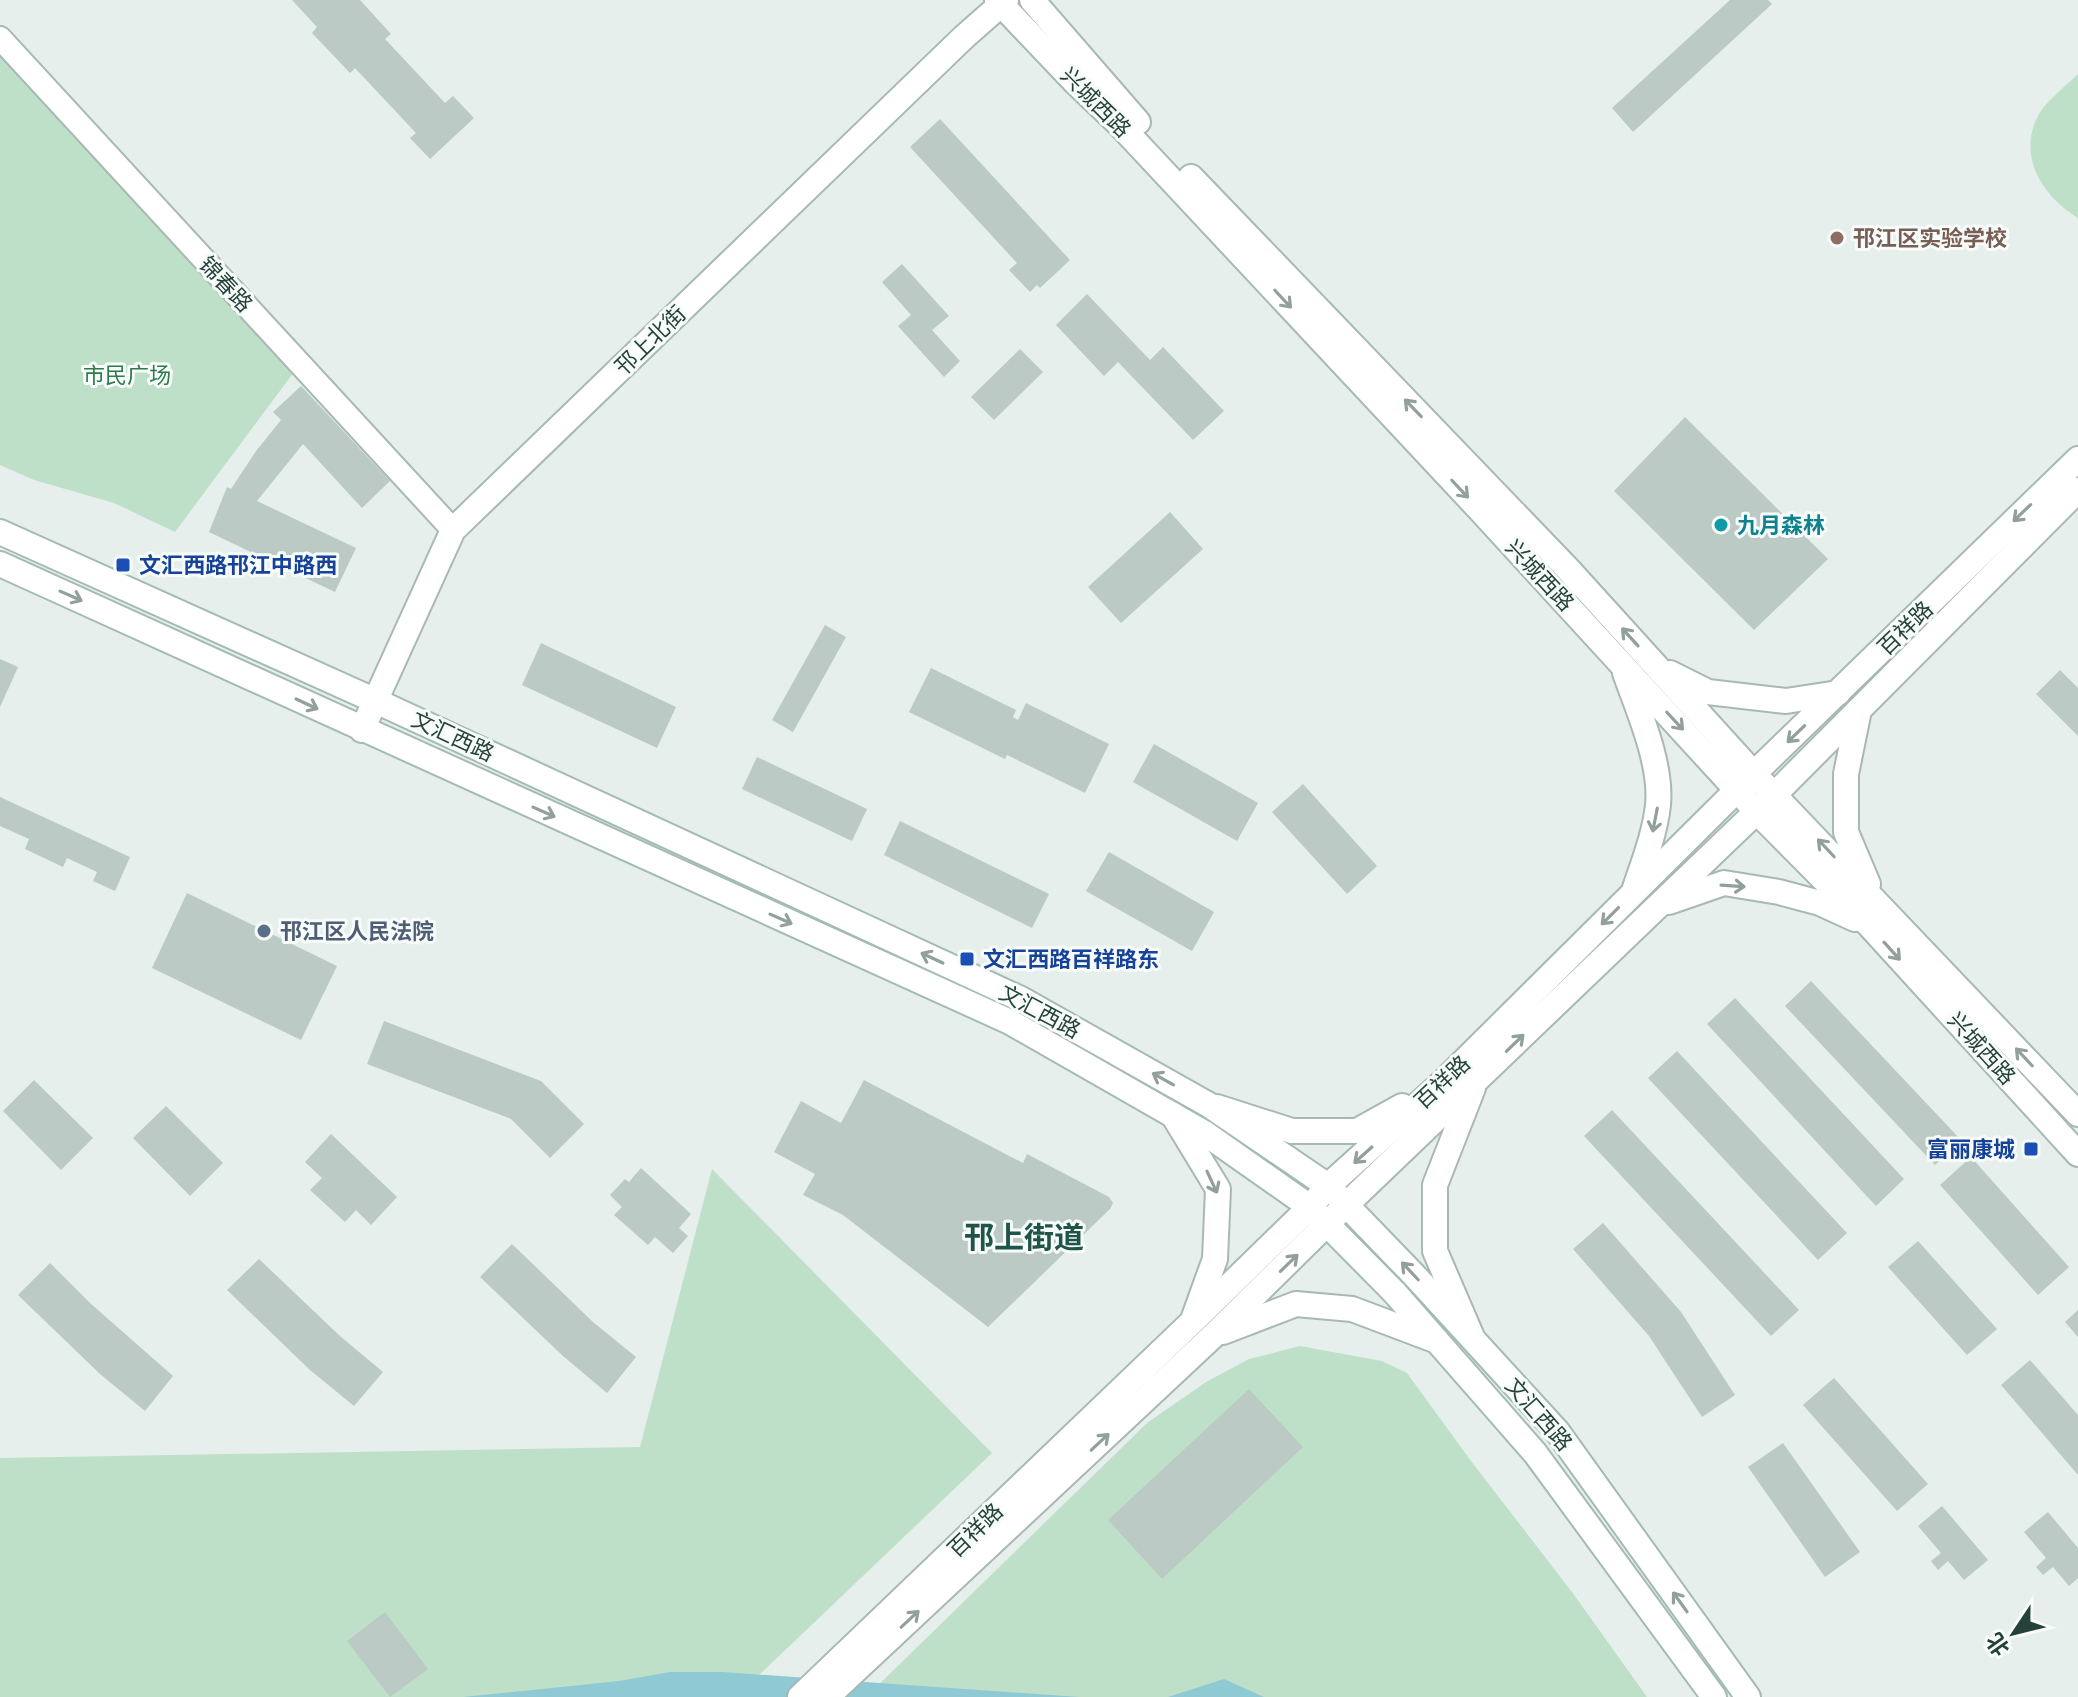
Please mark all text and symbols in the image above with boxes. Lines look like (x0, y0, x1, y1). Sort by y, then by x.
street label: 兴城西路 (1054, 60, 1138, 144)
place label: 邗江区实验学校 (1853, 223, 2007, 253)
marker: 邗江区实验学校 (1828, 229, 1846, 247)
street label: 锦春路 (193, 250, 259, 318)
one-way arrow (1273, 289, 1292, 309)
street label: 邗上北街 (608, 299, 692, 381)
park label: 市民广场 (83, 360, 171, 390)
one-way arrow (1404, 399, 1423, 418)
one-way arrow (1451, 479, 1470, 499)
one-way arrow (2012, 504, 2032, 523)
place label: 九月森林 (1737, 510, 1825, 540)
marker: 九月森林 (1712, 516, 1730, 534)
street label: 兴城西路 (1499, 533, 1581, 617)
place label: 文汇西路邗江中路西 (139, 550, 337, 580)
marker: 文汇西路邗江中路西 (114, 556, 132, 574)
one-way arrow (59, 589, 83, 604)
street label: 百祥路 (1871, 594, 1939, 662)
one-way arrow (1622, 628, 1640, 648)
one-way arrow (295, 698, 319, 713)
street label: 文汇西路 (407, 704, 499, 768)
one-way arrow (1665, 711, 1683, 731)
one-way arrow (1787, 724, 1806, 743)
one-way arrow (532, 805, 556, 820)
one-way arrow (1646, 806, 1661, 832)
one-way arrow (1817, 838, 1836, 858)
one-way arrow (1719, 879, 1746, 894)
one-way arrow (1601, 906, 1620, 925)
one-way arrow (768, 912, 793, 927)
place label: 邗江区人民法院 (280, 916, 434, 946)
marker: 邗江区人民法院 (255, 922, 273, 940)
one-way arrow (1883, 940, 1901, 960)
place label: 文汇西路百祥路东 (983, 944, 1159, 974)
one-way arrow (921, 950, 945, 965)
marker: 文汇西路百祥路东 (958, 950, 976, 968)
street label: 文汇西路 (994, 977, 1086, 1045)
street label: 兴城西路 (1941, 1005, 2023, 1091)
one-way arrow (1505, 1034, 1525, 1052)
one-way arrow (2015, 1047, 2034, 1067)
street label: 百祥路 (1408, 1049, 1476, 1115)
one-way arrow (1151, 1070, 1175, 1086)
place label: 富丽康城 (1927, 1134, 2015, 1164)
marker: 富丽康城 (2022, 1140, 2040, 1158)
one-way arrow (1353, 1145, 1373, 1163)
one-way arrow (1205, 1170, 1220, 1194)
district label: 邗上街道 (964, 1216, 1084, 1257)
one-way arrow (1279, 1254, 1298, 1273)
one-way arrow (1401, 1261, 1420, 1281)
street label: 文汇西路 (1499, 1371, 1579, 1457)
one-way arrow (1090, 1432, 1110, 1451)
street label: 百祥路 (941, 1496, 1009, 1564)
one-way arrow (1672, 1592, 1689, 1614)
north arrow (1974, 1593, 2054, 1673)
one-way arrow (900, 1610, 920, 1629)
text: 北 (1979, 1627, 2016, 1662)

